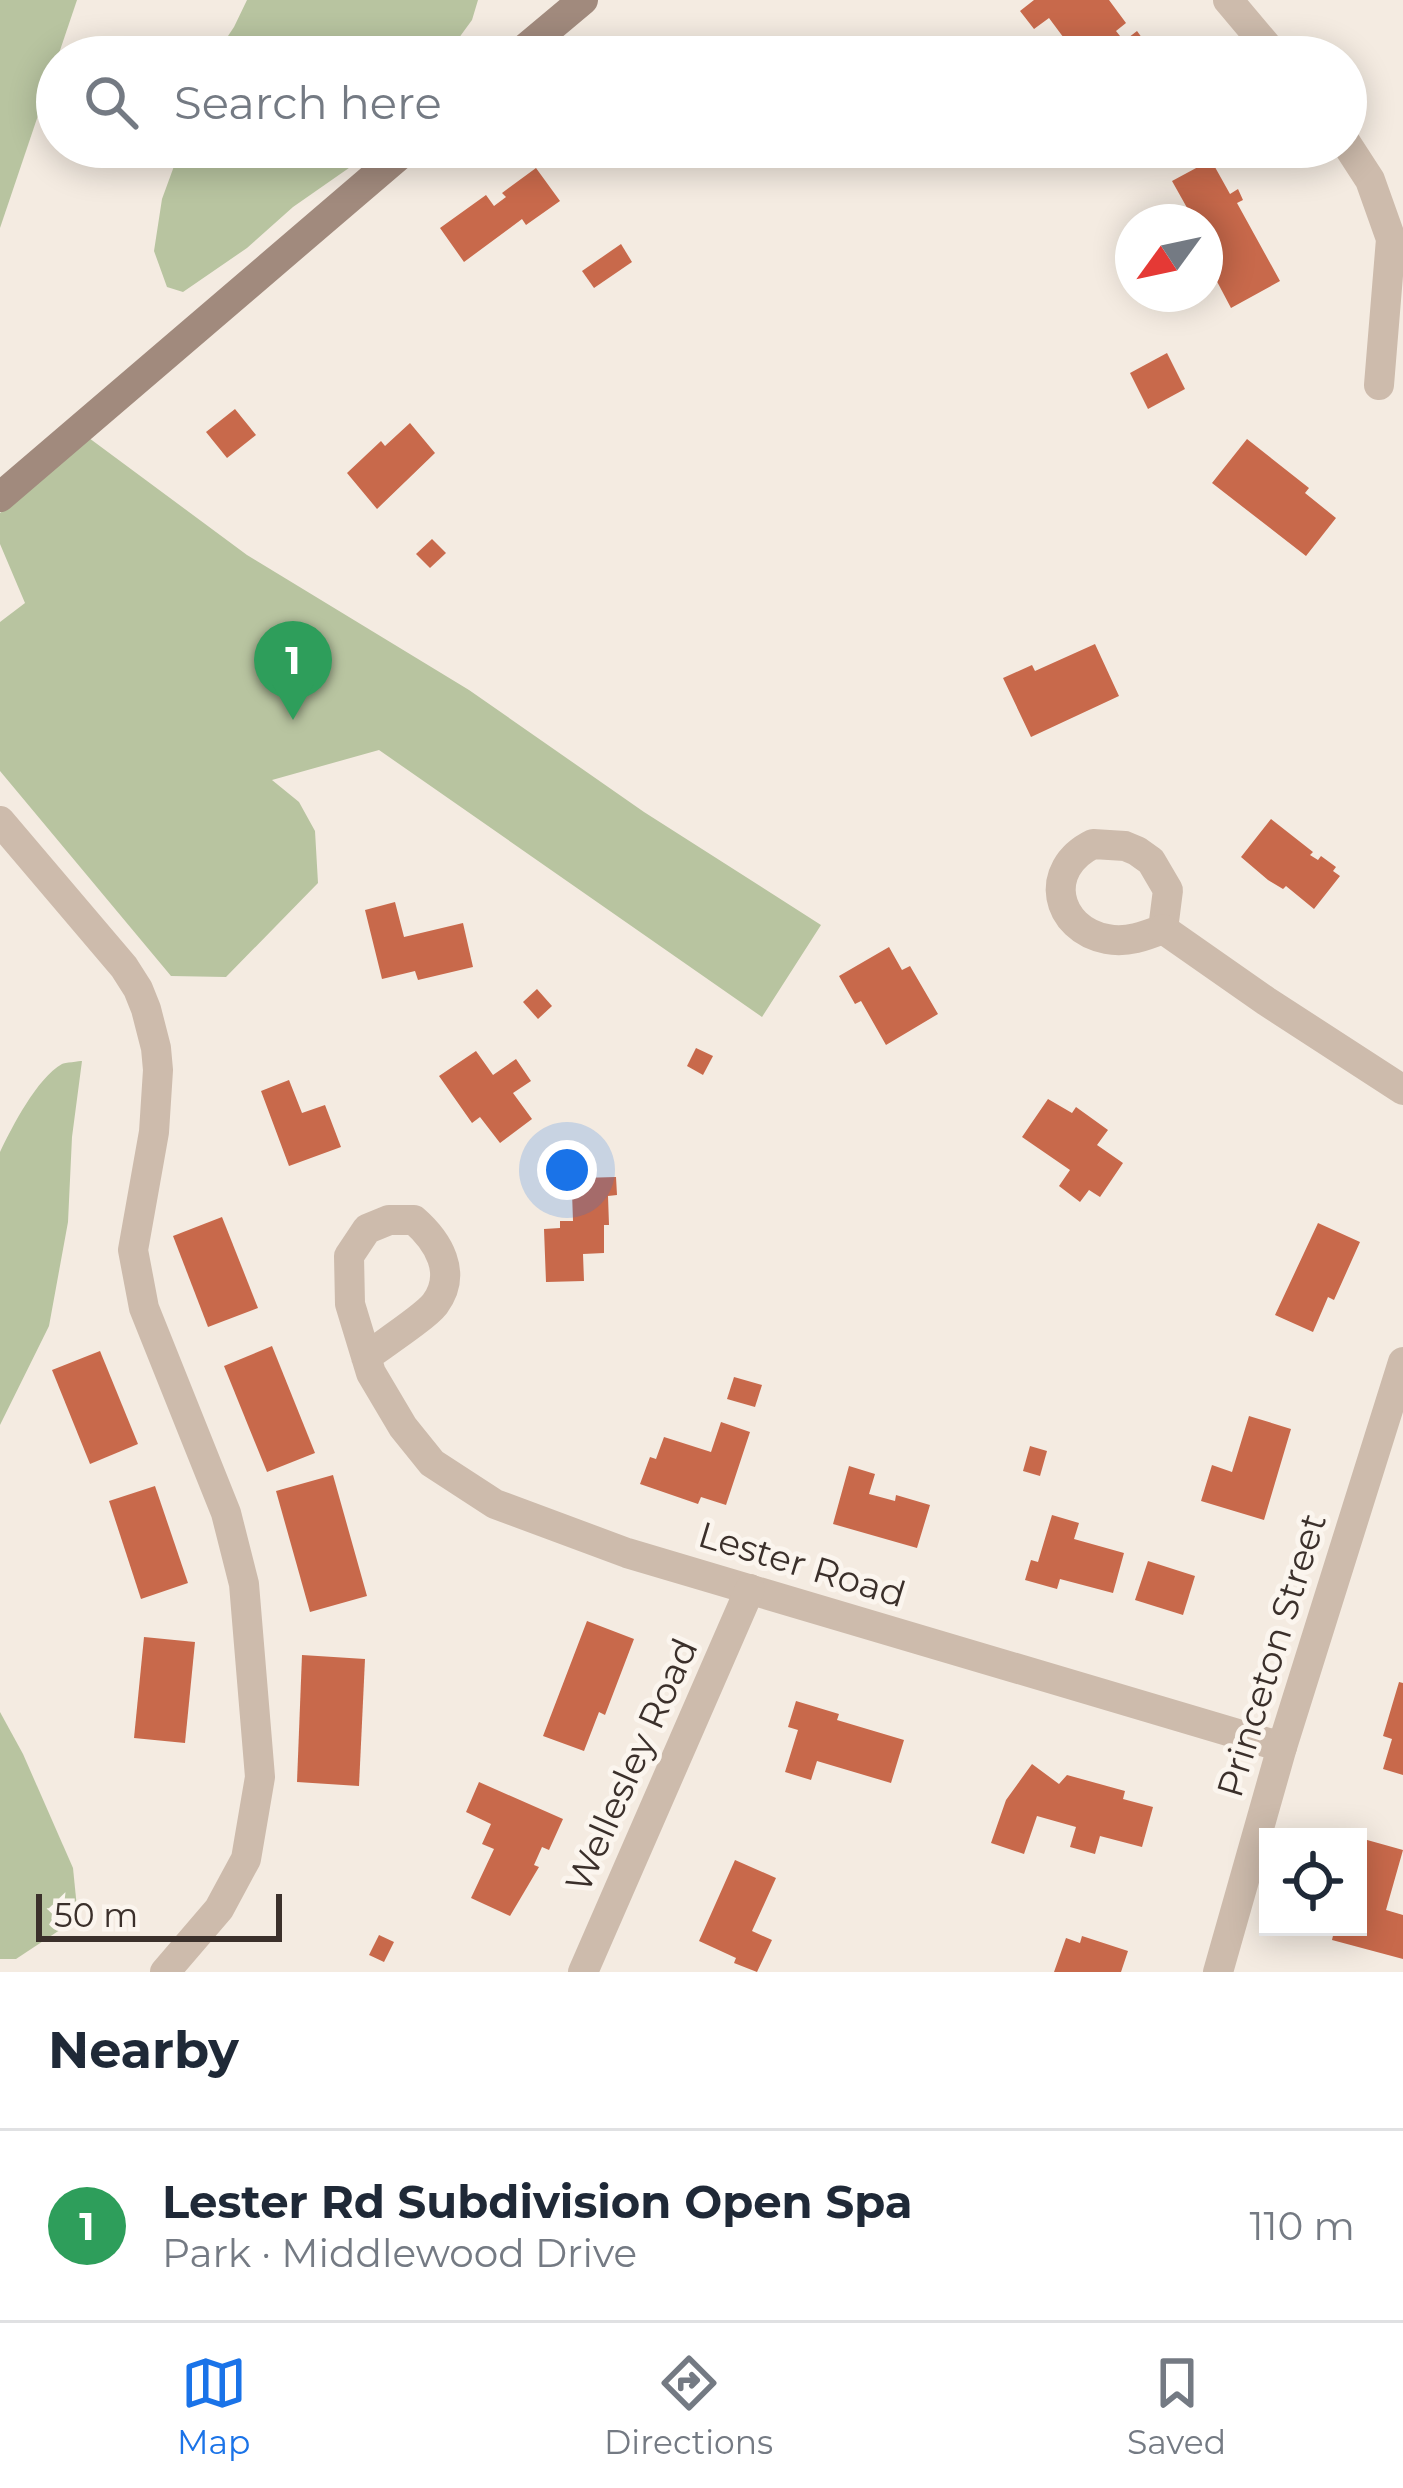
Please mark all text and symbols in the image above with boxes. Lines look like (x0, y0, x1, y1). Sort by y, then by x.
search box (36, 36, 1367, 168)
icon: search (78, 69, 144, 135)
text: Search here (174, 75, 442, 130)
north arrow (1115, 204, 1223, 312)
pin: 1 (254, 621, 332, 720)
your location (537, 1140, 597, 1200)
street label: Princeton Street (1207, 1508, 1335, 1802)
street label: Lester Road (693, 1512, 911, 1616)
street label: Wellesley Road (555, 1631, 707, 1899)
map controls (1259, 1828, 1367, 1936)
button: locate (1259, 1828, 1367, 1936)
scale bar (36, 1888, 282, 1941)
text: 50 m (54, 1895, 138, 1935)
text: Nearby (48, 2019, 239, 2081)
text: Lester Rd Subdivision Open Spa (162, 2174, 913, 2229)
text: 1 (79, 2202, 95, 2250)
text: 110 m (1249, 2202, 1355, 2250)
text: Park · Middlewood Drive (162, 2229, 637, 2277)
tab: Map (177, 2350, 250, 2462)
tab: Directions (604, 2350, 773, 2462)
tab: Saved (1127, 2350, 1226, 2462)

